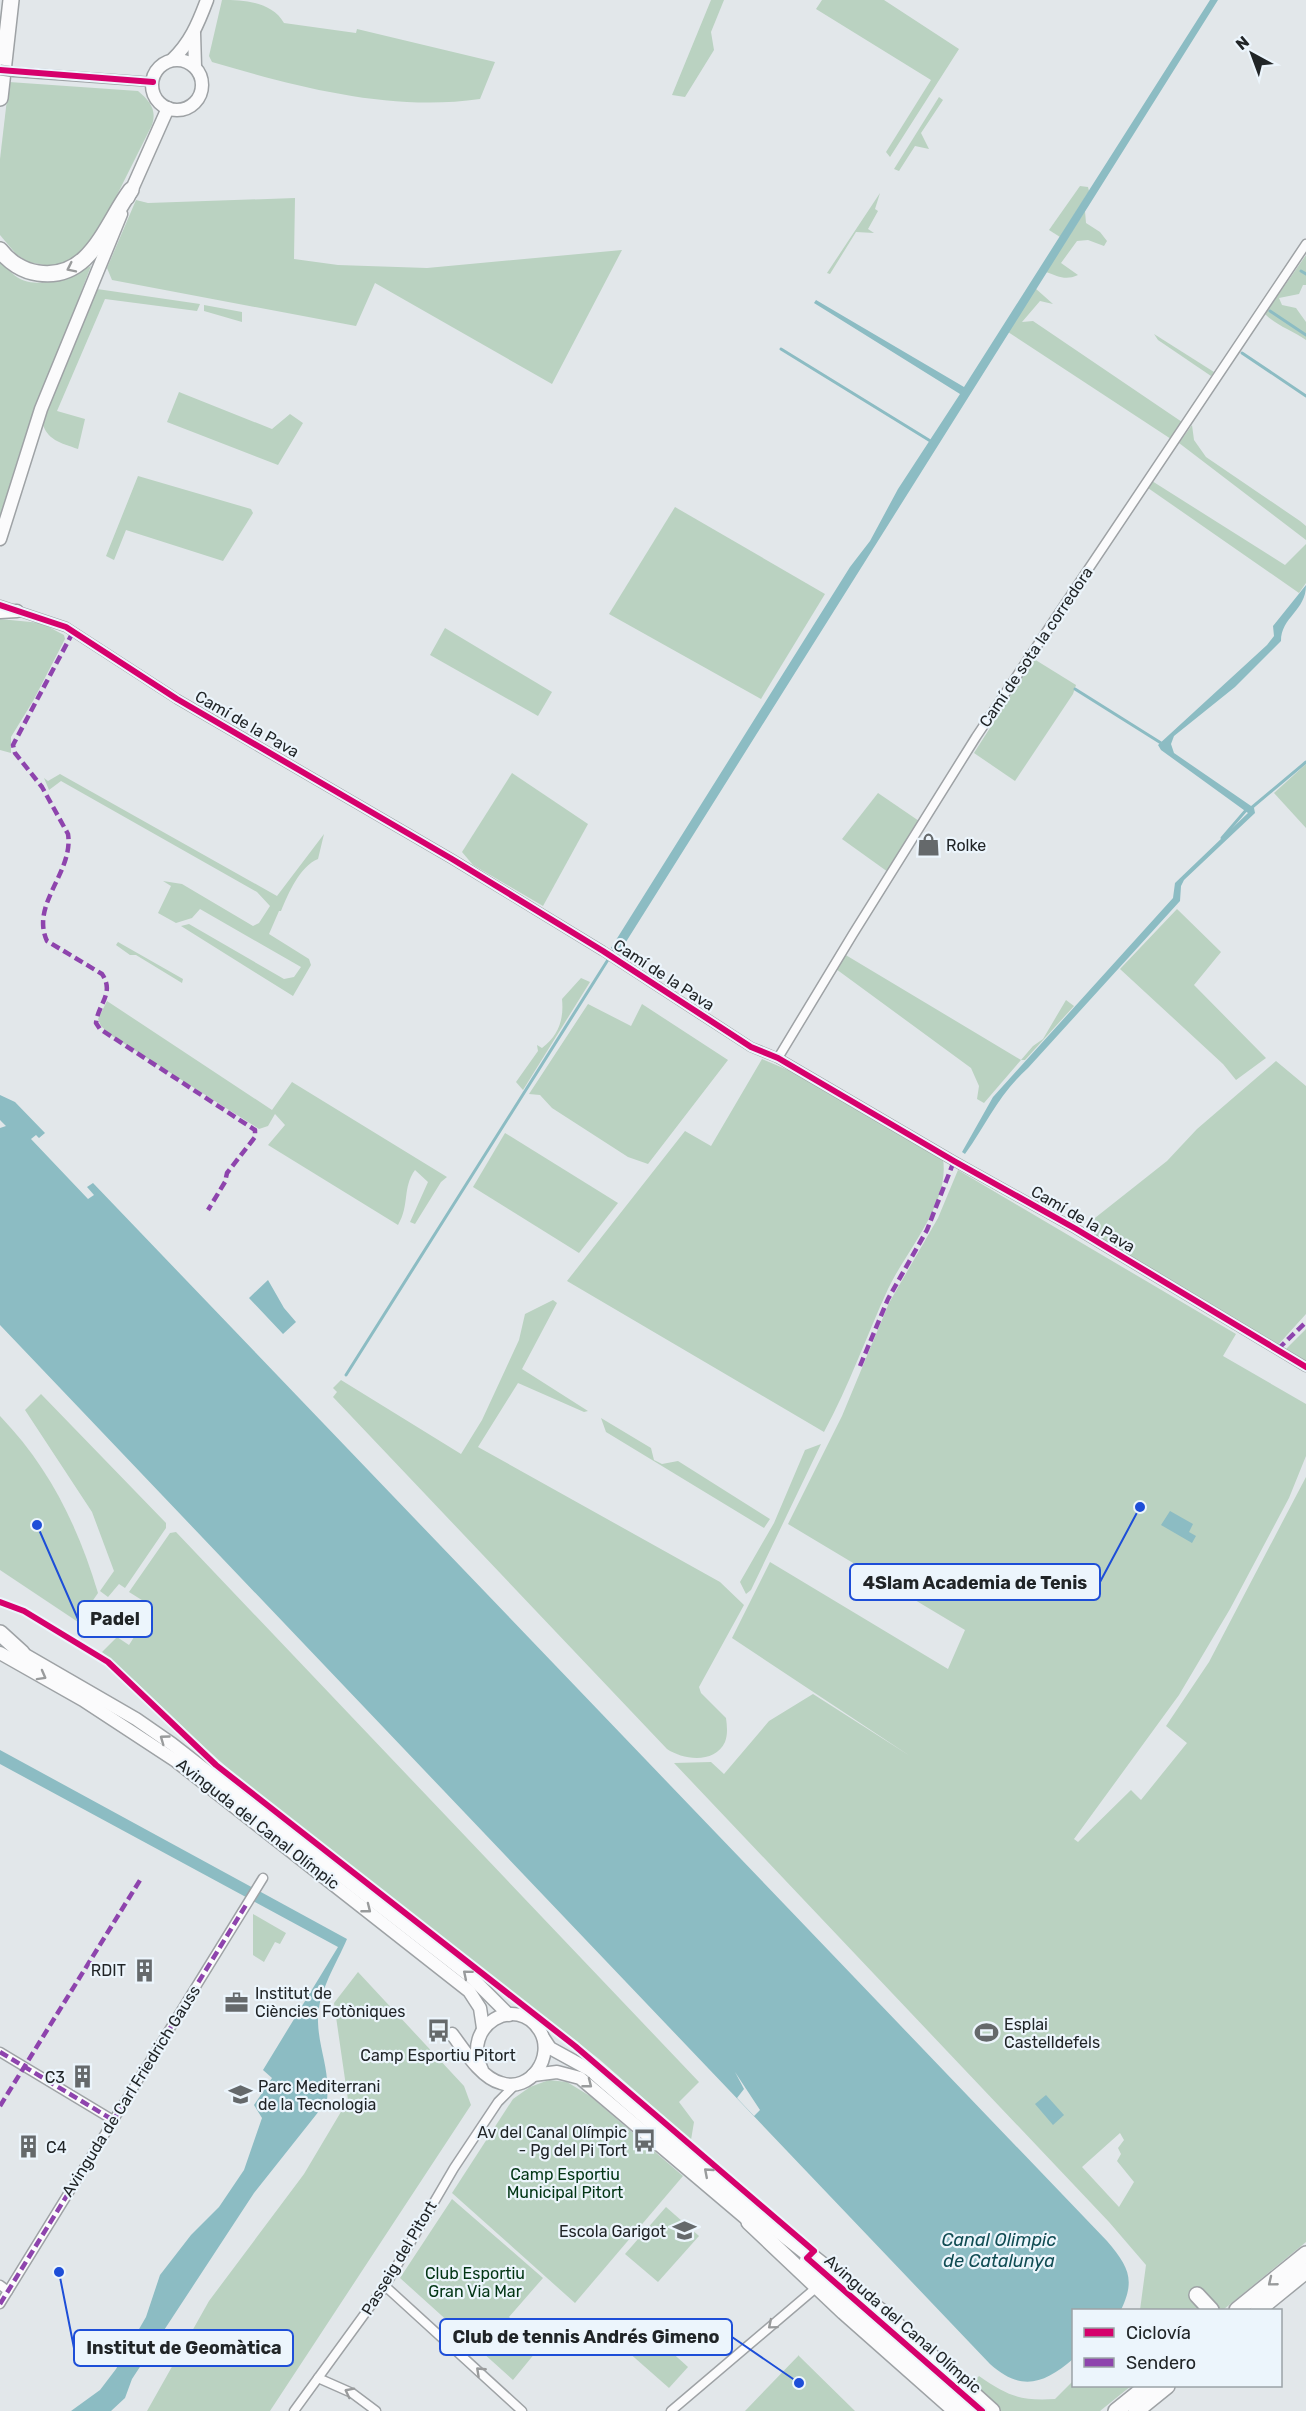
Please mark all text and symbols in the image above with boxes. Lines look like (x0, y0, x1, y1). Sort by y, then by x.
north arrow (1222, 24, 1282, 84)
text: N (1232, 32, 1253, 54)
one-way arrow (66, 260, 77, 272)
street label: Camí de sota la corredora (975, 563, 1097, 731)
street label: Camí de la Pava (192, 687, 302, 761)
shop icon: Rolke (915, 832, 941, 858)
place label: Rolke (946, 836, 986, 855)
street label: Camí de la Pava (610, 935, 718, 1015)
street label: Camí de la Pava (1028, 1182, 1138, 1256)
callout: 4Slam Academia de Tenis (850, 1564, 1100, 1600)
text: 4Slam Academia de Tenis (863, 1572, 1087, 1594)
callout: Padel (78, 1601, 152, 1637)
text: Padel (90, 1608, 140, 1630)
one-way arrow (35, 1669, 46, 1681)
one-way arrow (160, 1735, 171, 1746)
street label: Avinguda del Canal Olímpic (173, 1755, 343, 1894)
one-way arrow (360, 1901, 371, 1912)
building icon: RDIT (131, 1957, 157, 1983)
place label: RDIT (91, 1961, 126, 1980)
one-way arrow (463, 1970, 474, 1981)
street label: Avinguda de Carl Friedrich Gauss (58, 1982, 204, 2200)
place label: Institut de Ciències Fotòniques (255, 1984, 406, 2021)
office icon: Institut de Ciències Fotòniques (224, 1989, 250, 2015)
place label: Esplai Castelldefels (1004, 2015, 1100, 2052)
bus stop icon: Camp Esportiu Pitort (425, 2017, 451, 2043)
sports icon: Esplai Castelldefels (973, 2020, 999, 2046)
place label: Camp Esportiu Pitort (360, 2046, 516, 2065)
building icon: C3 (70, 2064, 96, 2090)
place label: C3 (45, 2068, 65, 2087)
place label: Parc Mediterrani de la Tecnologia (258, 2077, 380, 2114)
one-way arrow (581, 2077, 592, 2088)
school or university icon: Parc Mediterrani de la Tecnologia (227, 2082, 253, 2108)
place label: Av del Canal Olímpic - Pg del Pi Tort (477, 2123, 627, 2160)
bus stop icon: Av del Canal Olímpic - Pg del Pi Tort (632, 2128, 658, 2154)
building icon: C4 (15, 2134, 41, 2160)
place label: C4 (46, 2138, 67, 2157)
park label: Camp Esportiu Municipal Pitort (507, 2165, 623, 2202)
one-way arrow (705, 2168, 715, 2179)
street label: Passeig del Pitort (357, 2197, 441, 2319)
school or university icon: Escola Garigot (671, 2218, 697, 2244)
place label: Escola Garigot (559, 2222, 666, 2241)
water label: Canal Olimpic de Catalunya (942, 2229, 1056, 2272)
street label: Avinguda del Canal Olímpic (821, 2251, 985, 2397)
park label: Club Esportiu Gran Via Mar (425, 2264, 525, 2301)
one-way arrow (1268, 2275, 1279, 2286)
legend (1072, 2309, 1282, 2387)
one-way arrow (768, 2318, 779, 2329)
callout: Club de tennis Andrés Gimeno (440, 2319, 732, 2355)
text: Ciclovía (1126, 2322, 1191, 2344)
text: Club de tennis Andrés Gimeno (452, 2326, 720, 2348)
callout: Institut de Geomàtica (74, 2330, 293, 2366)
text: Institut de Geomàtica (86, 2337, 282, 2359)
text: Sendero (1126, 2352, 1196, 2374)
one-way arrow (476, 2367, 487, 2378)
one-way arrow (344, 2388, 355, 2399)

